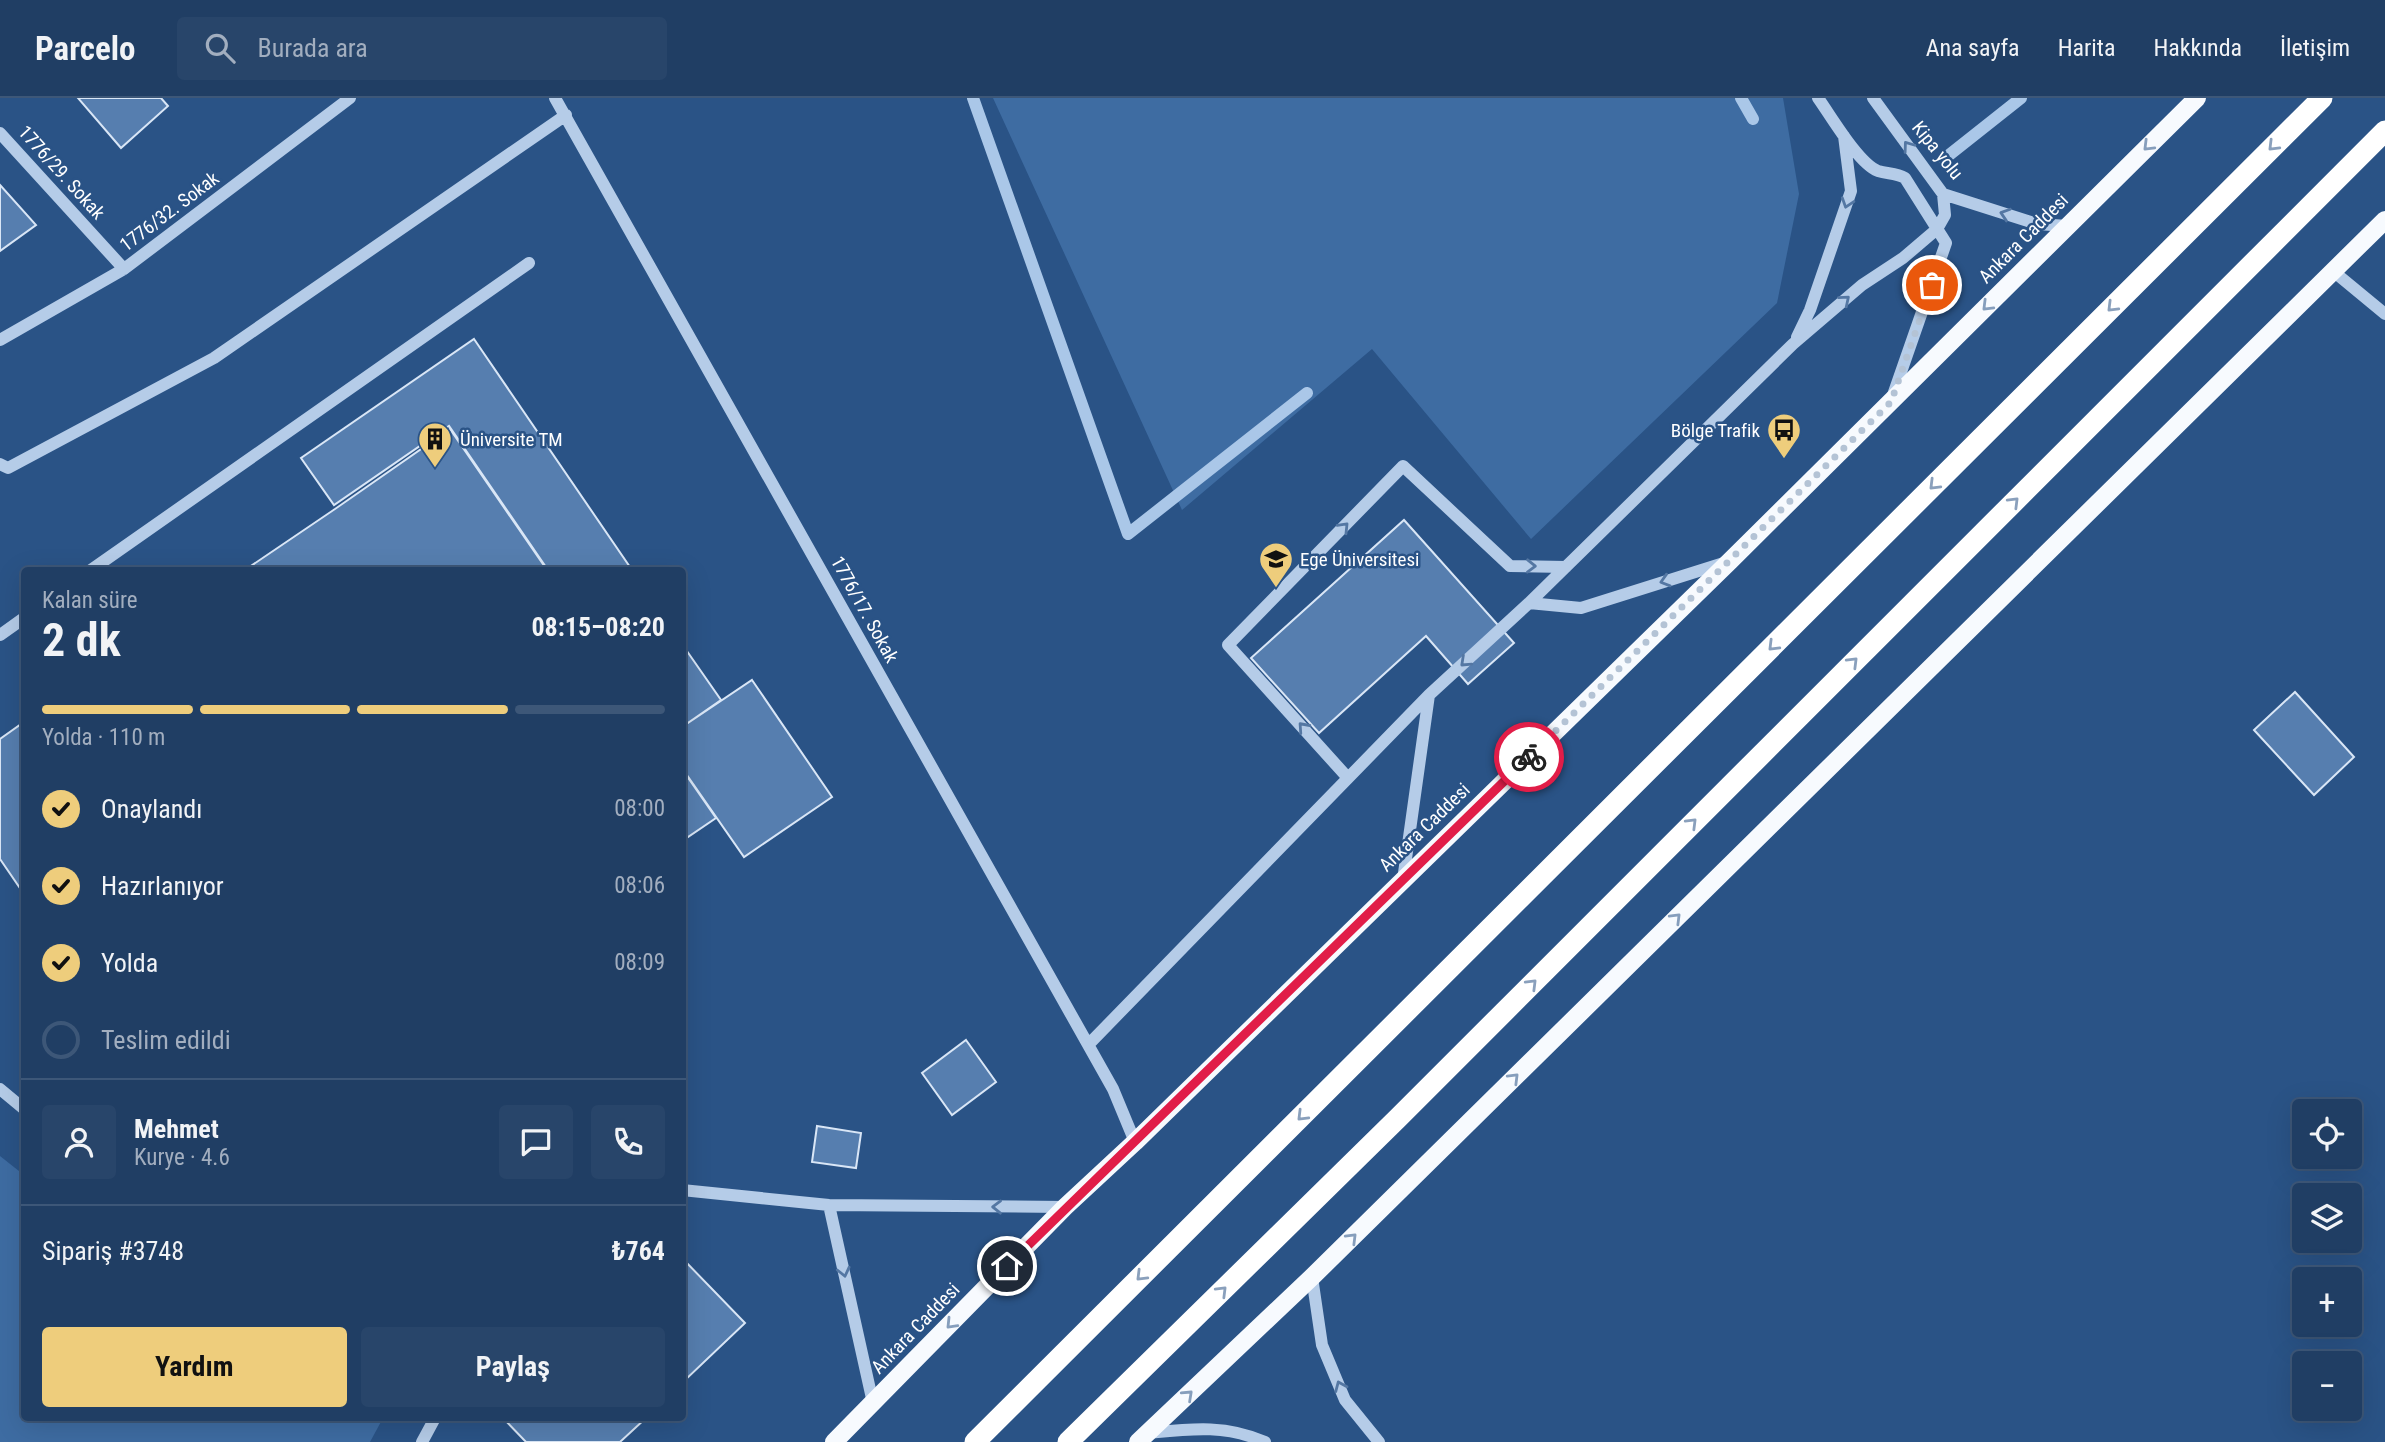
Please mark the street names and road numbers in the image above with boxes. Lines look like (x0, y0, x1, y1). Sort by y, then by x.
street label: Kipa yolu (1907, 116, 1968, 184)
street label: 1776/29. Sokak (13, 121, 110, 224)
street label: 1776/32. Sokak (115, 166, 224, 256)
street label: Ankara Caddesi (1974, 189, 2073, 288)
street label: 1776/17. Sokak (826, 552, 904, 667)
street label: Ankara Caddesi (1374, 778, 1475, 876)
street label: Ankara Caddesi (866, 1278, 964, 1379)

